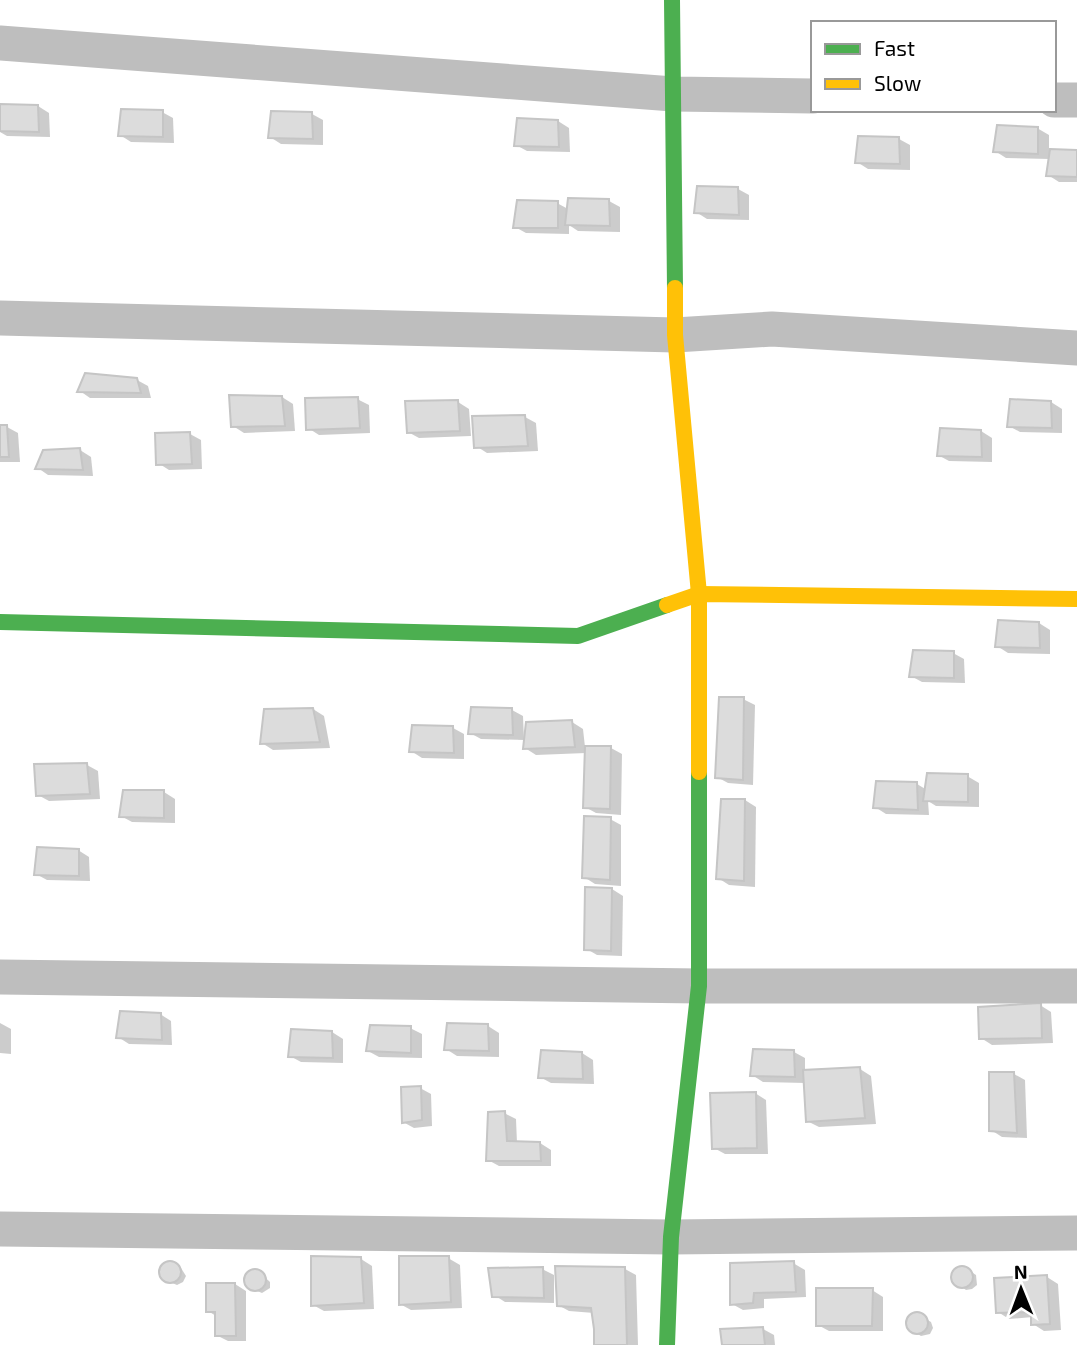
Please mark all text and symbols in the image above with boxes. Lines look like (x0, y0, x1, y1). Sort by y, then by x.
legend (811, 21, 1056, 112)
text: Fast (874, 35, 915, 60)
text: Slow (874, 70, 921, 95)
north arrow (986, 1254, 1056, 1324)
text: N (1014, 1260, 1028, 1283)

